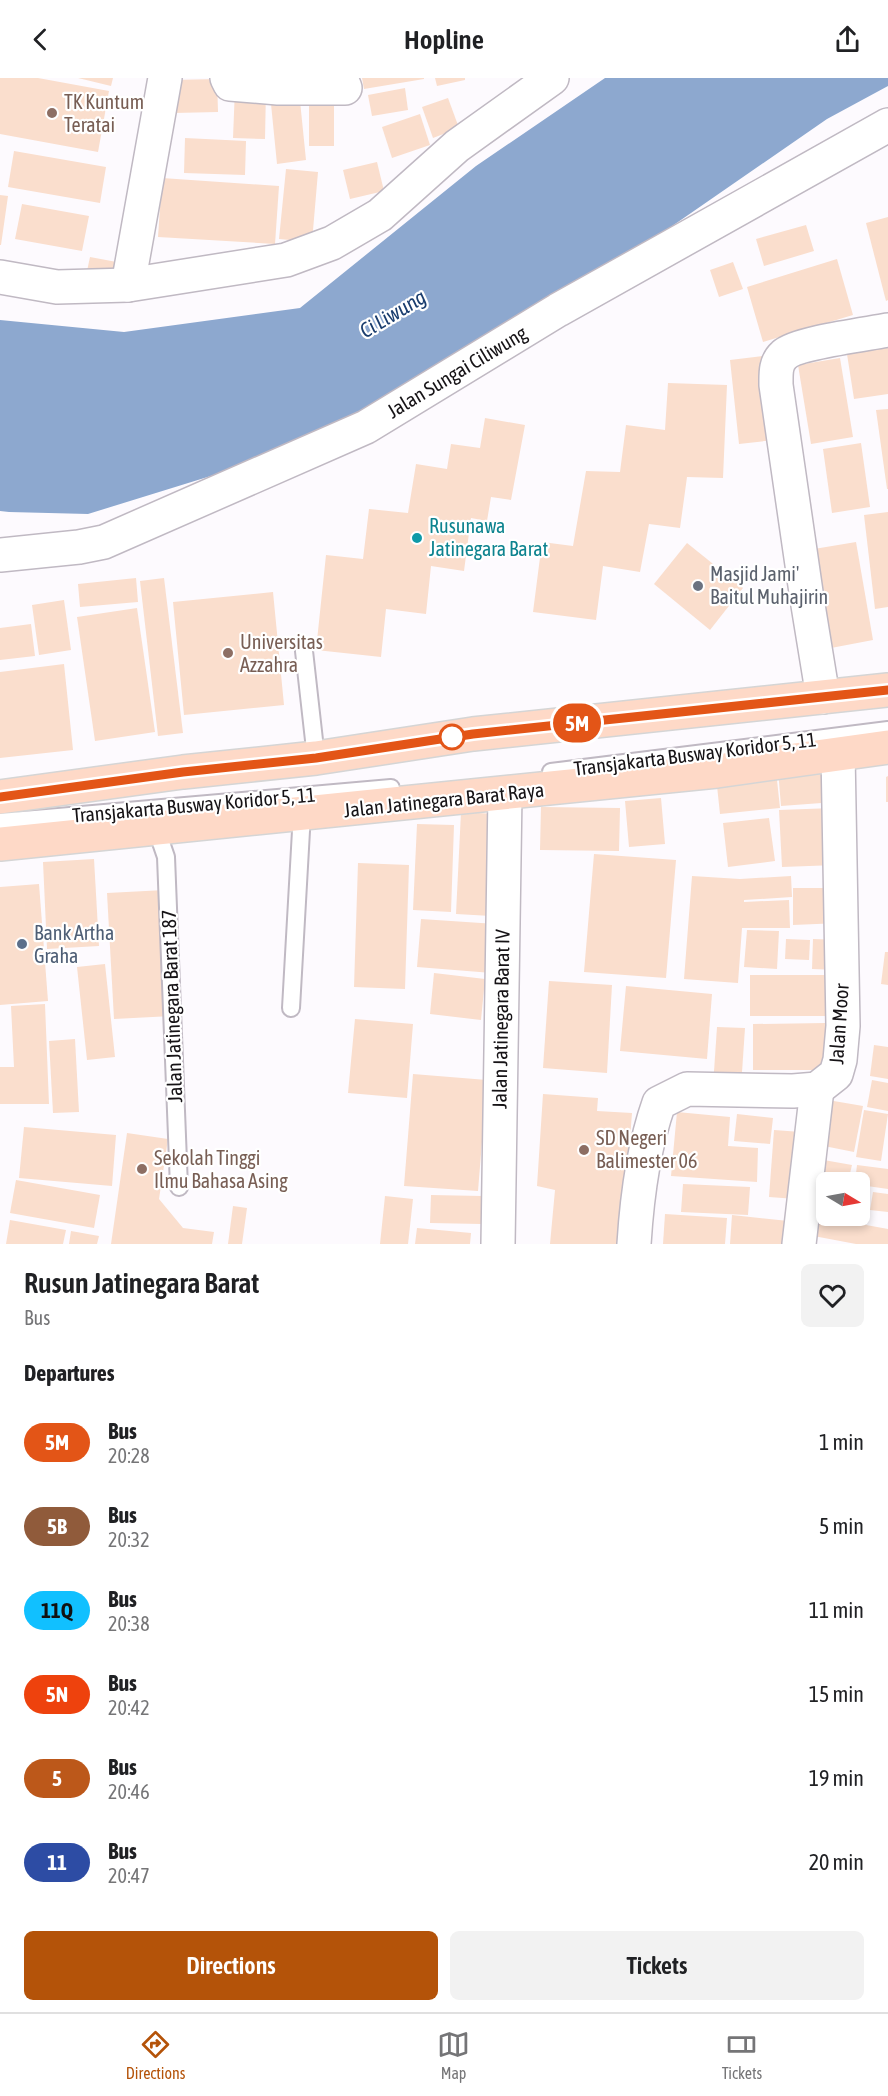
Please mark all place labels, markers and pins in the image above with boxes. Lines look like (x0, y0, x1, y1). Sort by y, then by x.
place label: TK Kuntum Teratai (64, 90, 144, 136)
marker: TK Kuntum Teratai (45, 106, 59, 120)
place label: Rusunawa Jatinegara Barat (429, 514, 548, 560)
marker: Rusunawa Jatinegara Barat (410, 531, 424, 545)
place label: Masjid Jami' Baitul Muhajirin (710, 562, 828, 608)
marker: Masjid Jami' Baitul Muhajirin (691, 579, 705, 593)
place label: Universitas Azzahra (240, 630, 323, 676)
marker: Universitas Azzahra (221, 646, 235, 660)
unlabelled marker (439, 724, 465, 750)
place label: Bank Artha Graha (34, 921, 114, 967)
marker: Bank Artha Graha (15, 937, 29, 951)
place label: SD Negeri Balimester 06 (596, 1126, 697, 1172)
marker: SD Negeri Balimester 06 (577, 1143, 591, 1157)
place label: Sekolah Tinggi Ilmu Bahasa Asing (154, 1146, 288, 1192)
marker: Sekolah Tinggi Ilmu Bahasa Asing (135, 1162, 149, 1176)

